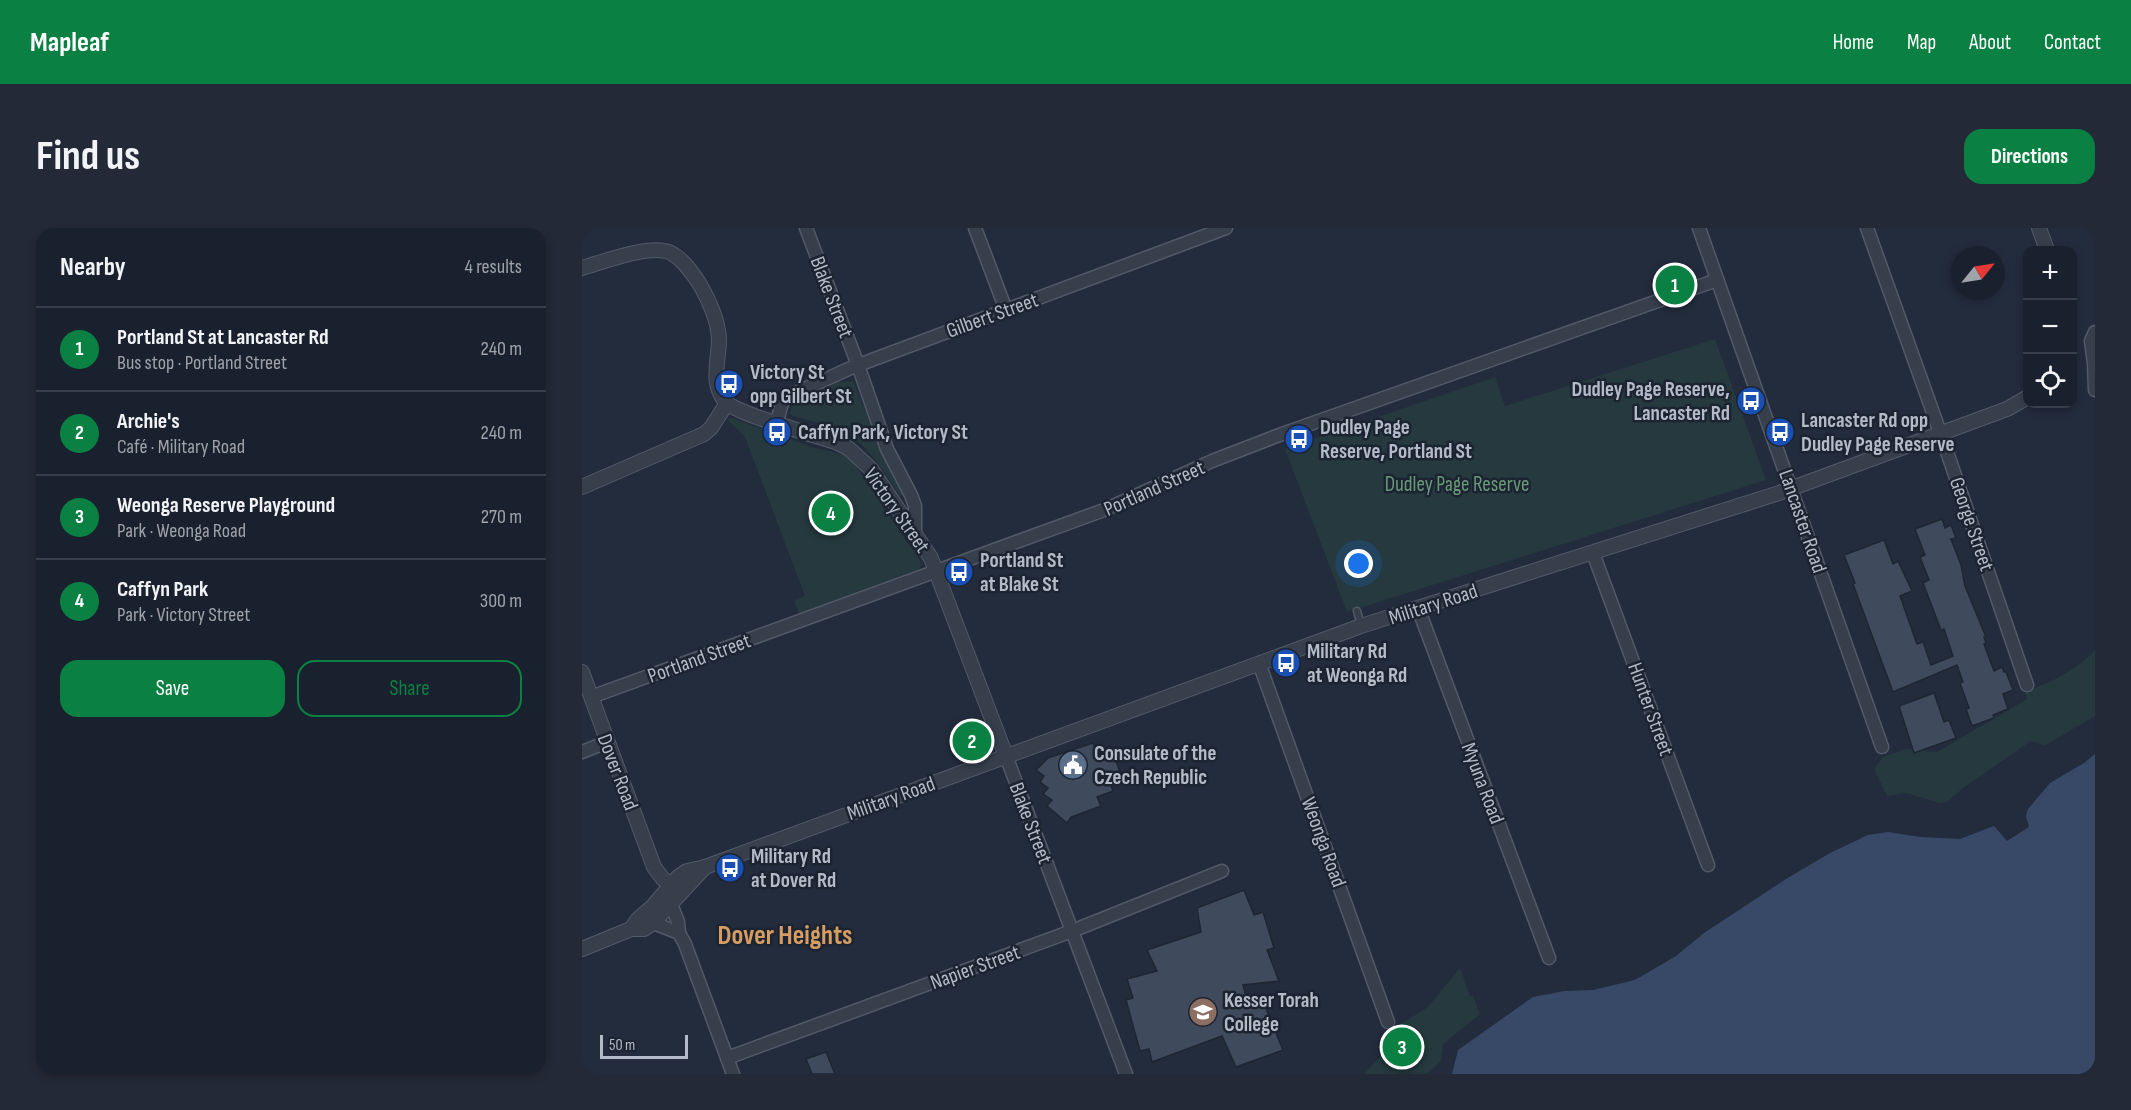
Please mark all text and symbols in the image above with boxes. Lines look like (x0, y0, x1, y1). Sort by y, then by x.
text: Mapleaf (30, 26, 109, 59)
text: Home (1833, 30, 1874, 55)
text: Map (1907, 30, 1936, 55)
text: About (1969, 30, 2011, 55)
text: Contact (2044, 30, 2101, 55)
button: Directions (1964, 129, 2095, 184)
text: Find us (36, 131, 140, 182)
north arrow (1951, 246, 2005, 300)
map controls (2023, 246, 2077, 408)
button: + (2023, 246, 2077, 300)
text: Nearby (60, 252, 126, 283)
street label: Blake Street (805, 253, 858, 341)
text: 4 results (465, 255, 522, 279)
pin: 1 (1656, 262, 1694, 308)
street label: Gilbert Street (943, 287, 1041, 344)
button: − (2023, 300, 2077, 354)
text: Portland St at Lancaster Rd (117, 324, 329, 351)
text: 1 (76, 337, 83, 361)
text: 240 m (481, 337, 522, 361)
text: Bus stop · Portland Street (117, 351, 287, 375)
button: locate (2023, 354, 2077, 408)
place label: Victory St opp Gilbert St (750, 360, 852, 409)
bus stop icon: Victory St opp Gilbert St (713, 368, 745, 400)
place label: Dudley Page Reserve, Lancaster Rd (1572, 377, 1730, 426)
bus stop icon: Dudley Page Reserve, Lancaster Rd (1735, 385, 1767, 417)
text: Archie's (117, 408, 180, 435)
place label: Lancaster Rd opp Dudley Page Reserve (1801, 408, 1955, 457)
place label: Dudley Page Reserve, Portland St (1320, 415, 1472, 464)
bus stop icon: Caffyn Park, Victory St (761, 416, 793, 448)
bus stop icon: Lancaster Rd opp Dudley Page Reserve (1764, 416, 1796, 448)
place label: Caffyn Park, Victory St (798, 420, 968, 445)
text: 2 (75, 421, 84, 445)
text: 240 m (481, 421, 522, 445)
bus stop icon: Dudley Page Reserve, Portland St (1283, 423, 1315, 455)
text: Café · Military Road (117, 435, 245, 459)
street label: Portland Street (1100, 455, 1208, 522)
street label: Victory Street (858, 463, 935, 558)
street label: Lancaster Road (1773, 466, 1832, 576)
park label: Dudley Page Reserve (1385, 472, 1529, 497)
street label: George Street (1944, 474, 1999, 574)
pin: 4 (812, 490, 850, 536)
text: Weonga Reserve Playground (117, 492, 335, 519)
text: 3 (75, 505, 84, 529)
text: 270 m (481, 505, 522, 529)
text: Park · Weonga Road (117, 519, 246, 543)
place label: Portland St at Blake St (980, 548, 1063, 597)
your location (1344, 549, 1373, 578)
bus stop icon: Portland St at Blake St (943, 556, 975, 588)
text: Caffyn Park (117, 576, 208, 603)
street label: Military Road (1386, 578, 1481, 631)
text: 4 (75, 589, 84, 613)
text: 300 m (480, 589, 522, 613)
text: Park · Victory Street (117, 603, 250, 627)
street label: Portland Street (644, 628, 754, 689)
place label: Military Rd at Weonga Rd (1307, 639, 1407, 688)
bus stop icon: Military Rd at Weonga Rd (1270, 647, 1302, 679)
street label: Hunter Street (1622, 659, 1679, 759)
button: Save (60, 660, 285, 717)
button: Share (297, 660, 522, 717)
pin: 2 (952, 718, 992, 764)
street label: Dover Road (592, 731, 643, 814)
street label: Myuna Road (1456, 739, 1509, 827)
place label: Consulate of the Czech Republic (1094, 741, 1216, 790)
public building icon: Consulate of the Czech Republic (1057, 749, 1089, 781)
street label: Military Road (844, 771, 939, 826)
street label: Blake Street (1004, 779, 1057, 867)
street label: Weonga Road (1296, 794, 1351, 891)
place label: Military Rd at Dover Rd (751, 844, 836, 893)
bus stop icon: Military Rd at Dover Rd (714, 852, 746, 884)
district label: Dover Heights (718, 920, 852, 952)
street label: Napier Street (927, 940, 1023, 995)
place label: Kesser Torah College (1224, 988, 1319, 1037)
school or university icon: Kesser Torah College (1187, 996, 1219, 1028)
pin: 3 (1382, 1024, 1422, 1070)
scale bar (600, 1032, 688, 1060)
text: 50 m (609, 1036, 635, 1055)

